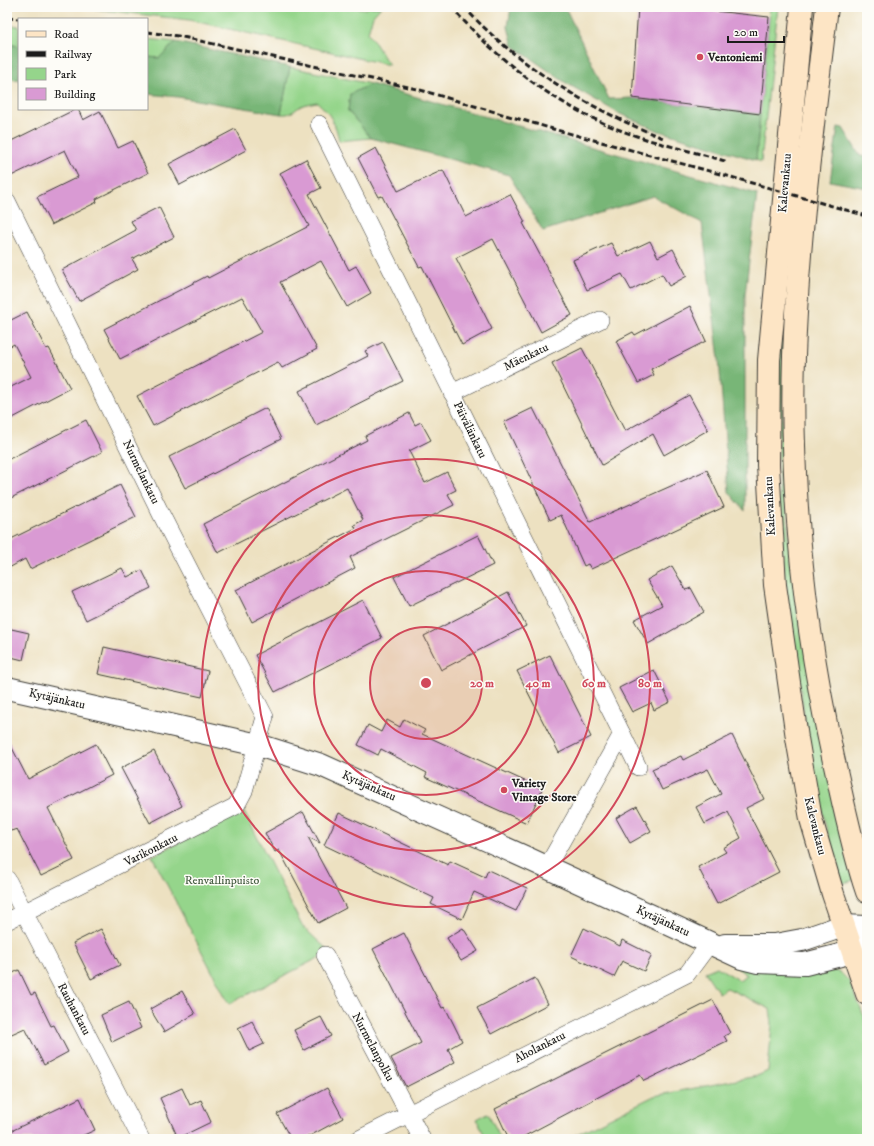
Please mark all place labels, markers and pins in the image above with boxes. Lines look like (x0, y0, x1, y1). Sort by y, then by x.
place label: Ventoniemi (707, 50, 762, 65)
marker: Ventoniemi (695, 52, 705, 62)
centre of rings (419, 676, 433, 690)
place label: Variety Vintage Store (511, 776, 577, 805)
marker: Variety Vintage Store (499, 785, 509, 795)

